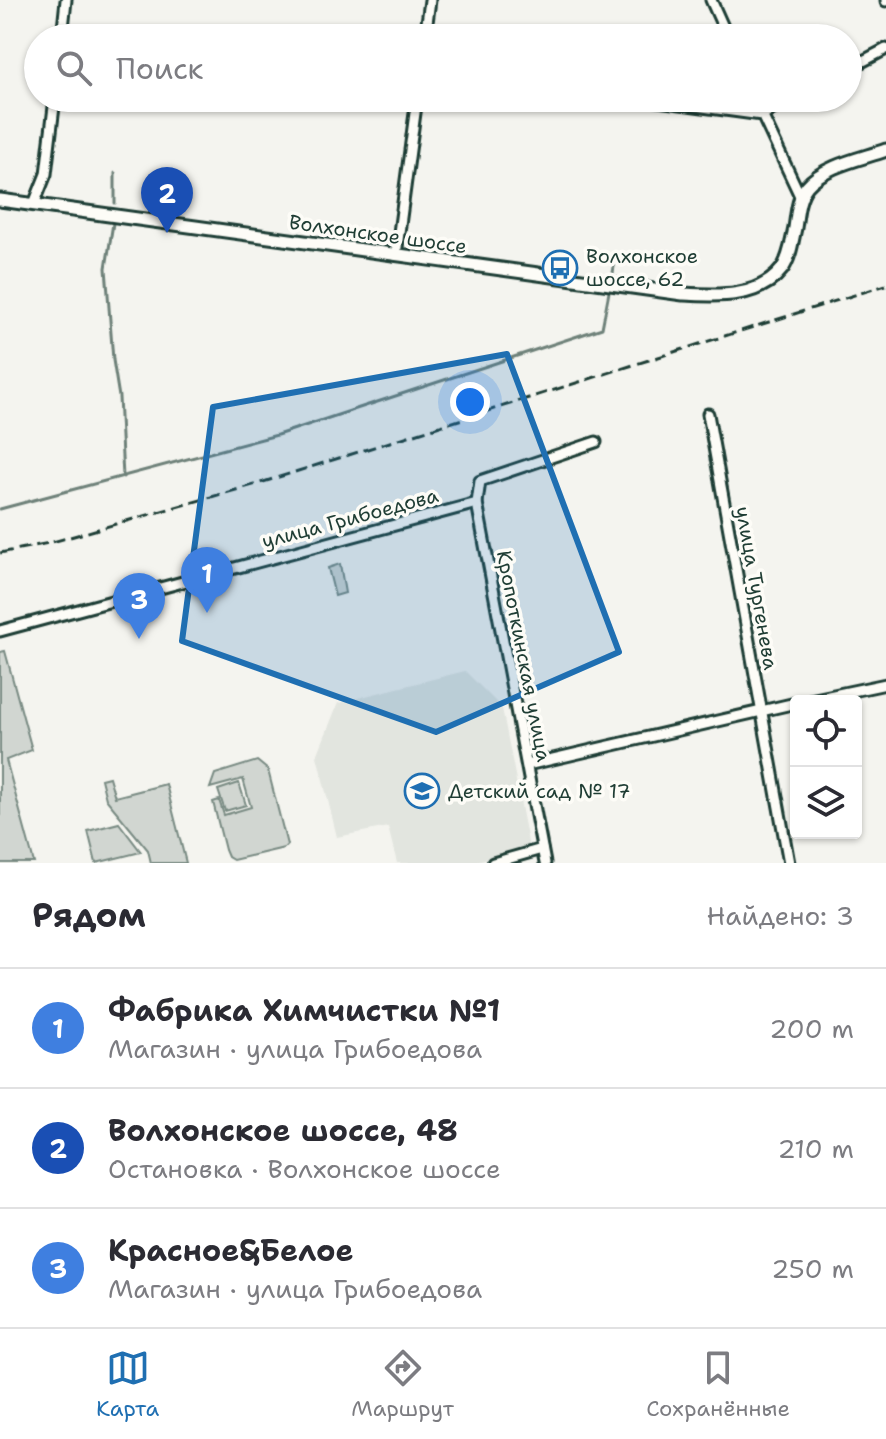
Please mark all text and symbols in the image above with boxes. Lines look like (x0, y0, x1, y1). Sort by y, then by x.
search box (24, 24, 862, 112)
icon: search (52, 46, 96, 90)
text: Поиск (116, 48, 204, 89)
pin: 2 (141, 167, 193, 233)
street label: Волхонское шоссе (287, 209, 469, 259)
place label: Волхонское шоссе, 62 (586, 243, 698, 292)
bus stop icon: Волхонское шоссе, 62 (541, 249, 579, 287)
your location (450, 382, 490, 422)
street label: улица Грибоедова (259, 482, 442, 554)
street label: улица Тургенева (730, 504, 784, 672)
pin: 1 (181, 547, 233, 613)
street label: Кропоткинская улица (491, 548, 557, 764)
pin: 3 (113, 573, 165, 639)
map controls (790, 695, 862, 839)
button: locate (790, 695, 862, 767)
button: layers (790, 767, 862, 839)
school or university icon: Детский сад № 17 (403, 772, 441, 810)
place label: Детский сад № 17 (448, 778, 630, 804)
text: Рядом (32, 892, 146, 938)
text: Найдено: 3 (707, 898, 854, 933)
text: Фабрика Химчистки №1 (108, 990, 500, 1031)
text: 1 (52, 1011, 64, 1046)
text: 200 m (769, 1011, 854, 1046)
text: Магазин · улица Грибоедова (108, 1031, 482, 1066)
text: Волхонское шоссе, 48 (108, 1110, 458, 1151)
text: 2 (49, 1131, 67, 1166)
text: 210 m (777, 1131, 854, 1166)
text: Остановка · Волхонское шоссе (108, 1151, 501, 1186)
text: Красное&Белое (108, 1230, 353, 1271)
text: 3 (49, 1251, 67, 1286)
text: 250 m (771, 1251, 854, 1286)
text: Магазин · улица Грибоедова (108, 1271, 482, 1306)
tab: Карта (96, 1346, 159, 1423)
tab: Маршрут (351, 1346, 454, 1423)
tab: Сохранённые (646, 1346, 790, 1423)

